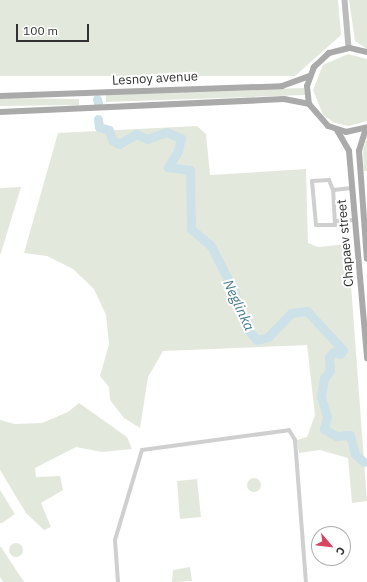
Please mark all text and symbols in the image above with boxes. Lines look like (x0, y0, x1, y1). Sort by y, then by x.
scale bar (18, 16, 91, 42)
text: 100 m (23, 23, 58, 38)
street label: Lesnoy avenue (112, 69, 198, 89)
street label: Chapaev street (334, 199, 358, 287)
water label: Neglinka (220, 277, 258, 333)
north arrow (311, 526, 351, 566)
text: С (333, 545, 349, 558)

